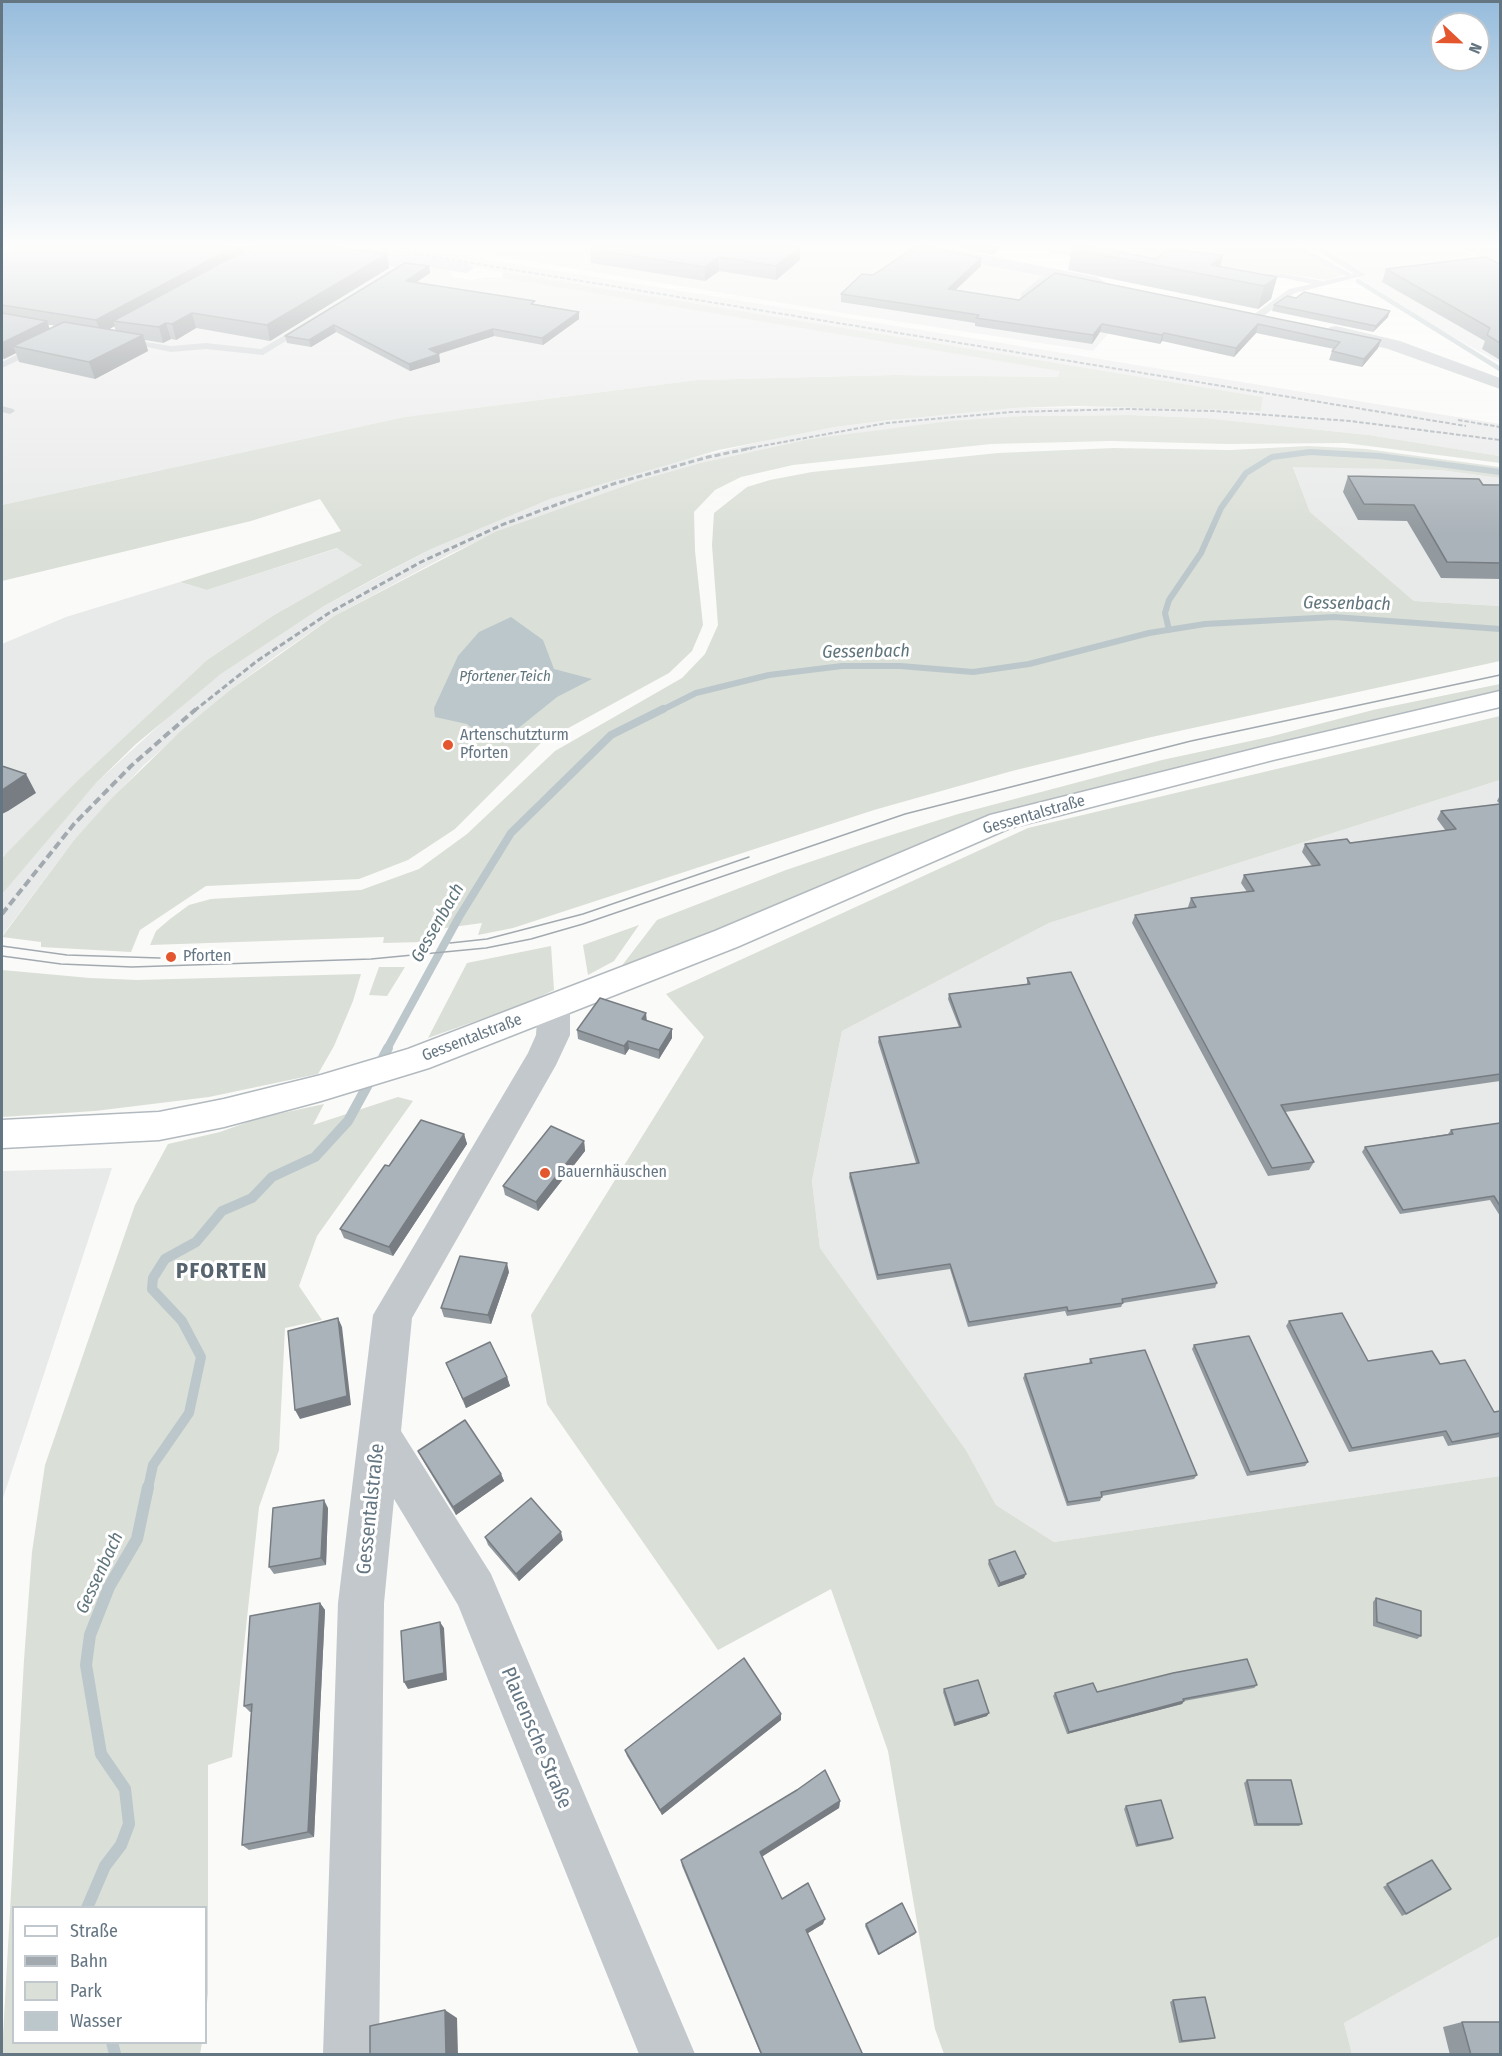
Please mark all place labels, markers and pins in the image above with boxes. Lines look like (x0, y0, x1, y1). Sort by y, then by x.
place label: Artenschutzturm Pforten (460, 726, 569, 764)
marker: Artenschutzturm Pforten (441, 738, 455, 752)
place label: Pforten (183, 947, 231, 967)
marker: Pforten (164, 950, 178, 964)
place label: Bauernhäuschen (557, 1163, 667, 1183)
marker: Bauernhäuschen (538, 1166, 552, 1180)

